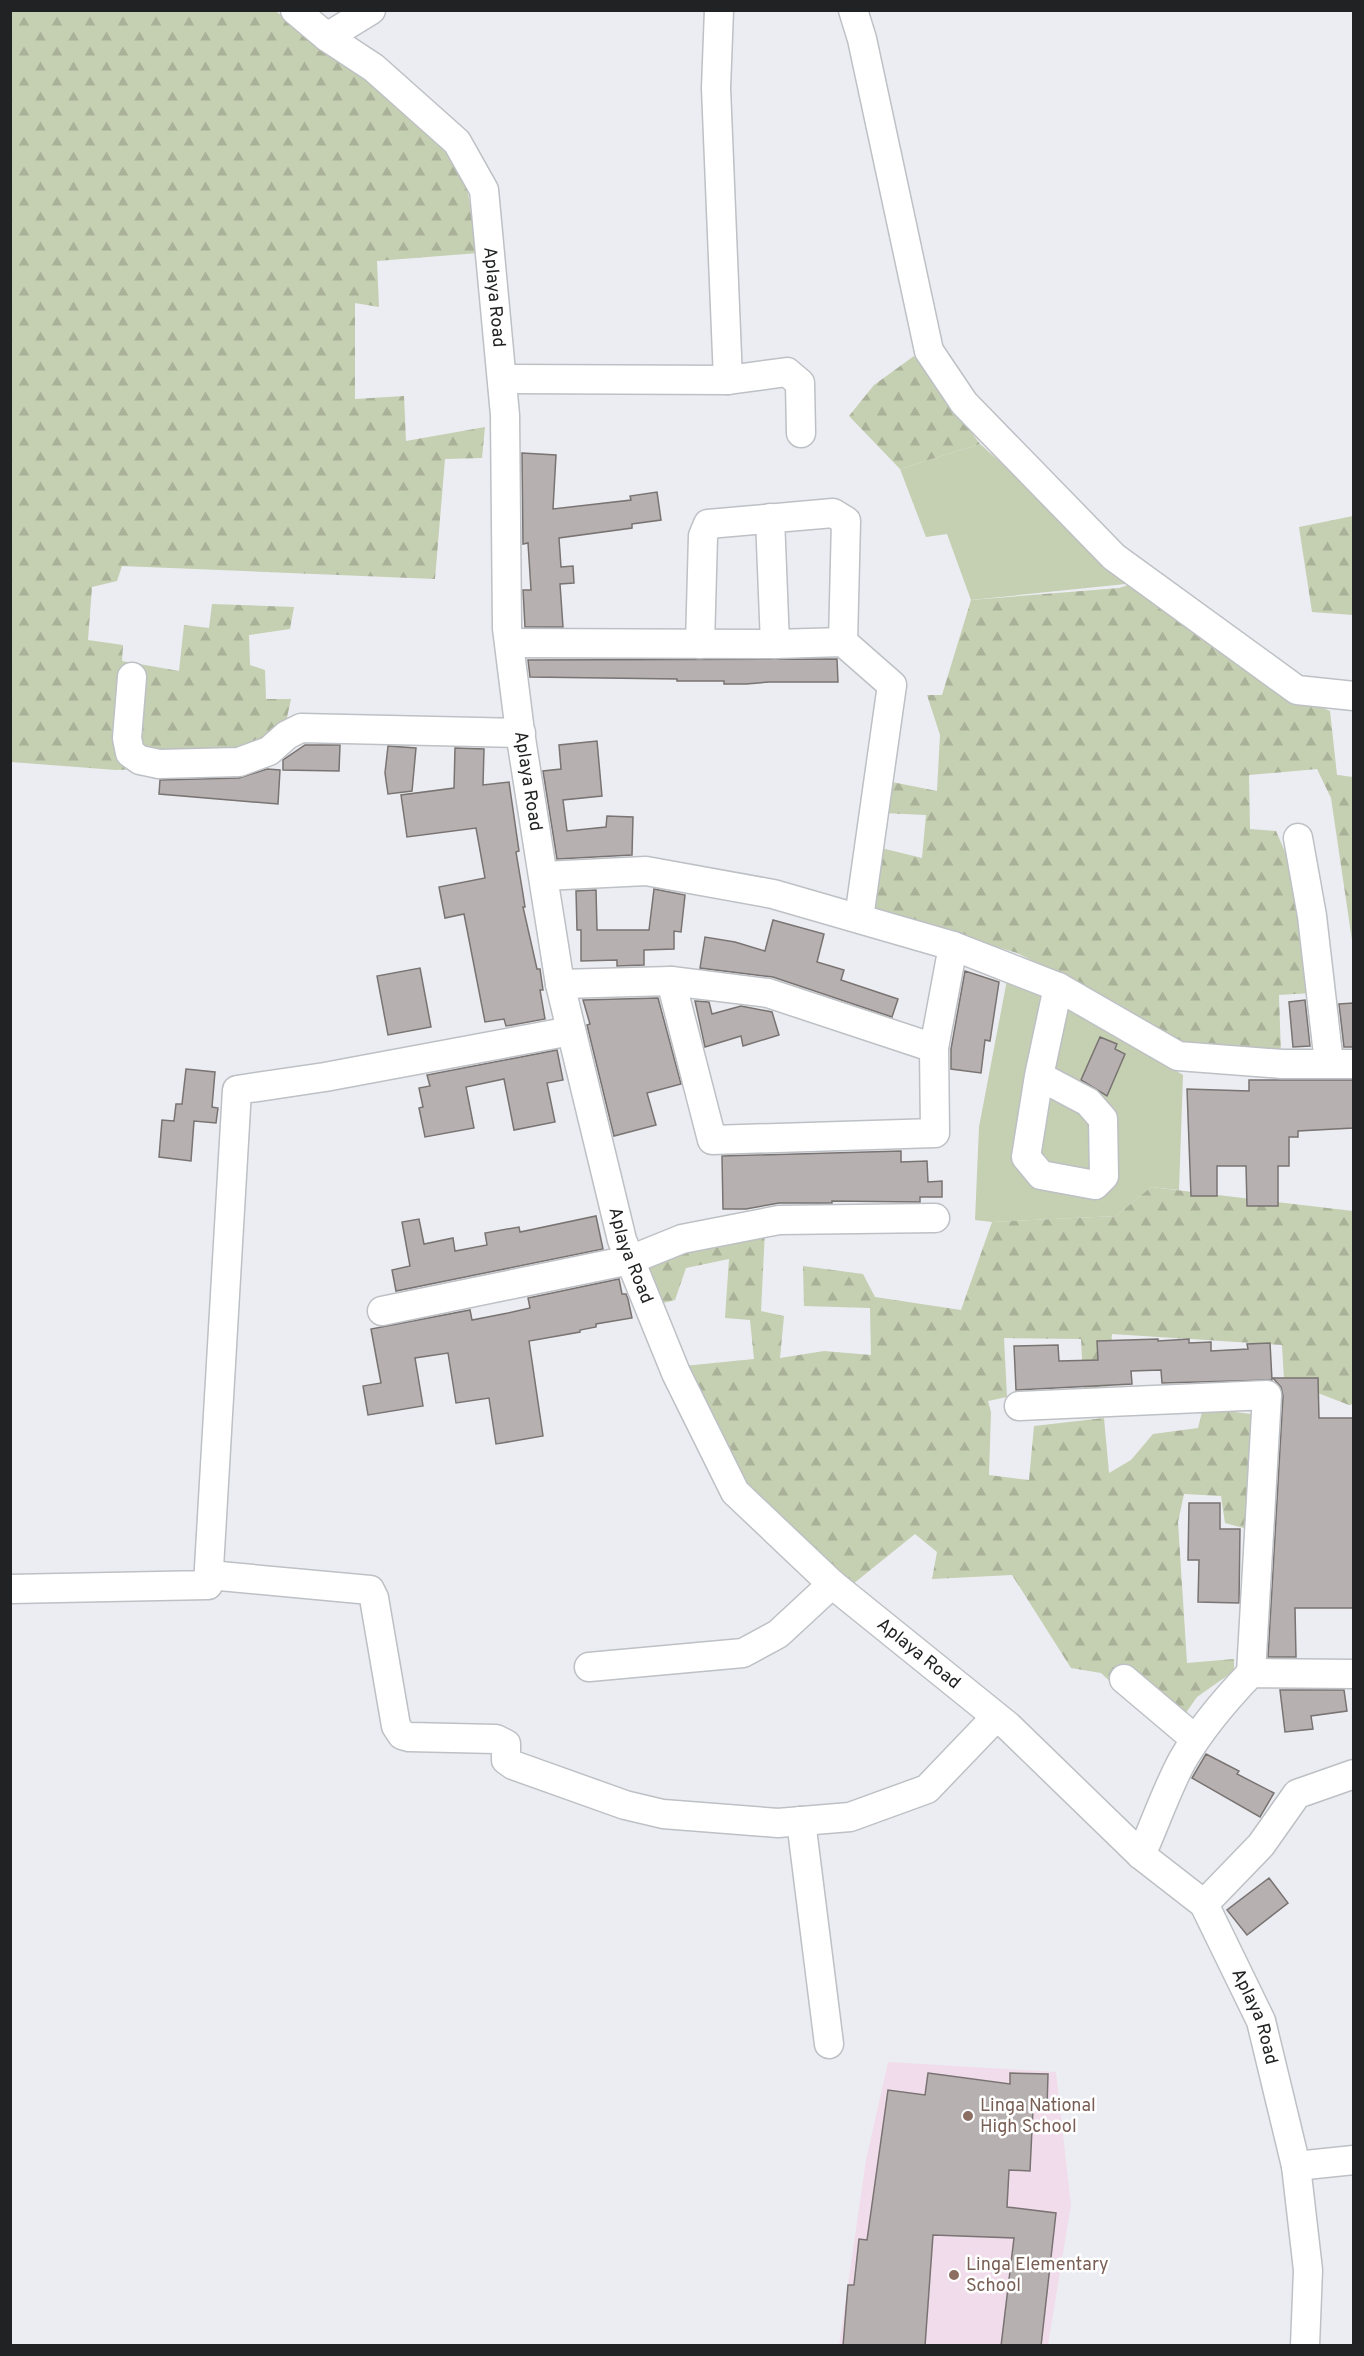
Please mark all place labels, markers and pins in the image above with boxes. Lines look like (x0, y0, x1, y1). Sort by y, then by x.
place label: Linga National High School (980, 2095, 1096, 2139)
marker: Linga National High School (961, 2109, 975, 2123)
place label: Linga Elementary School (966, 2254, 1109, 2298)
marker: Linga Elementary School (947, 2268, 961, 2282)

